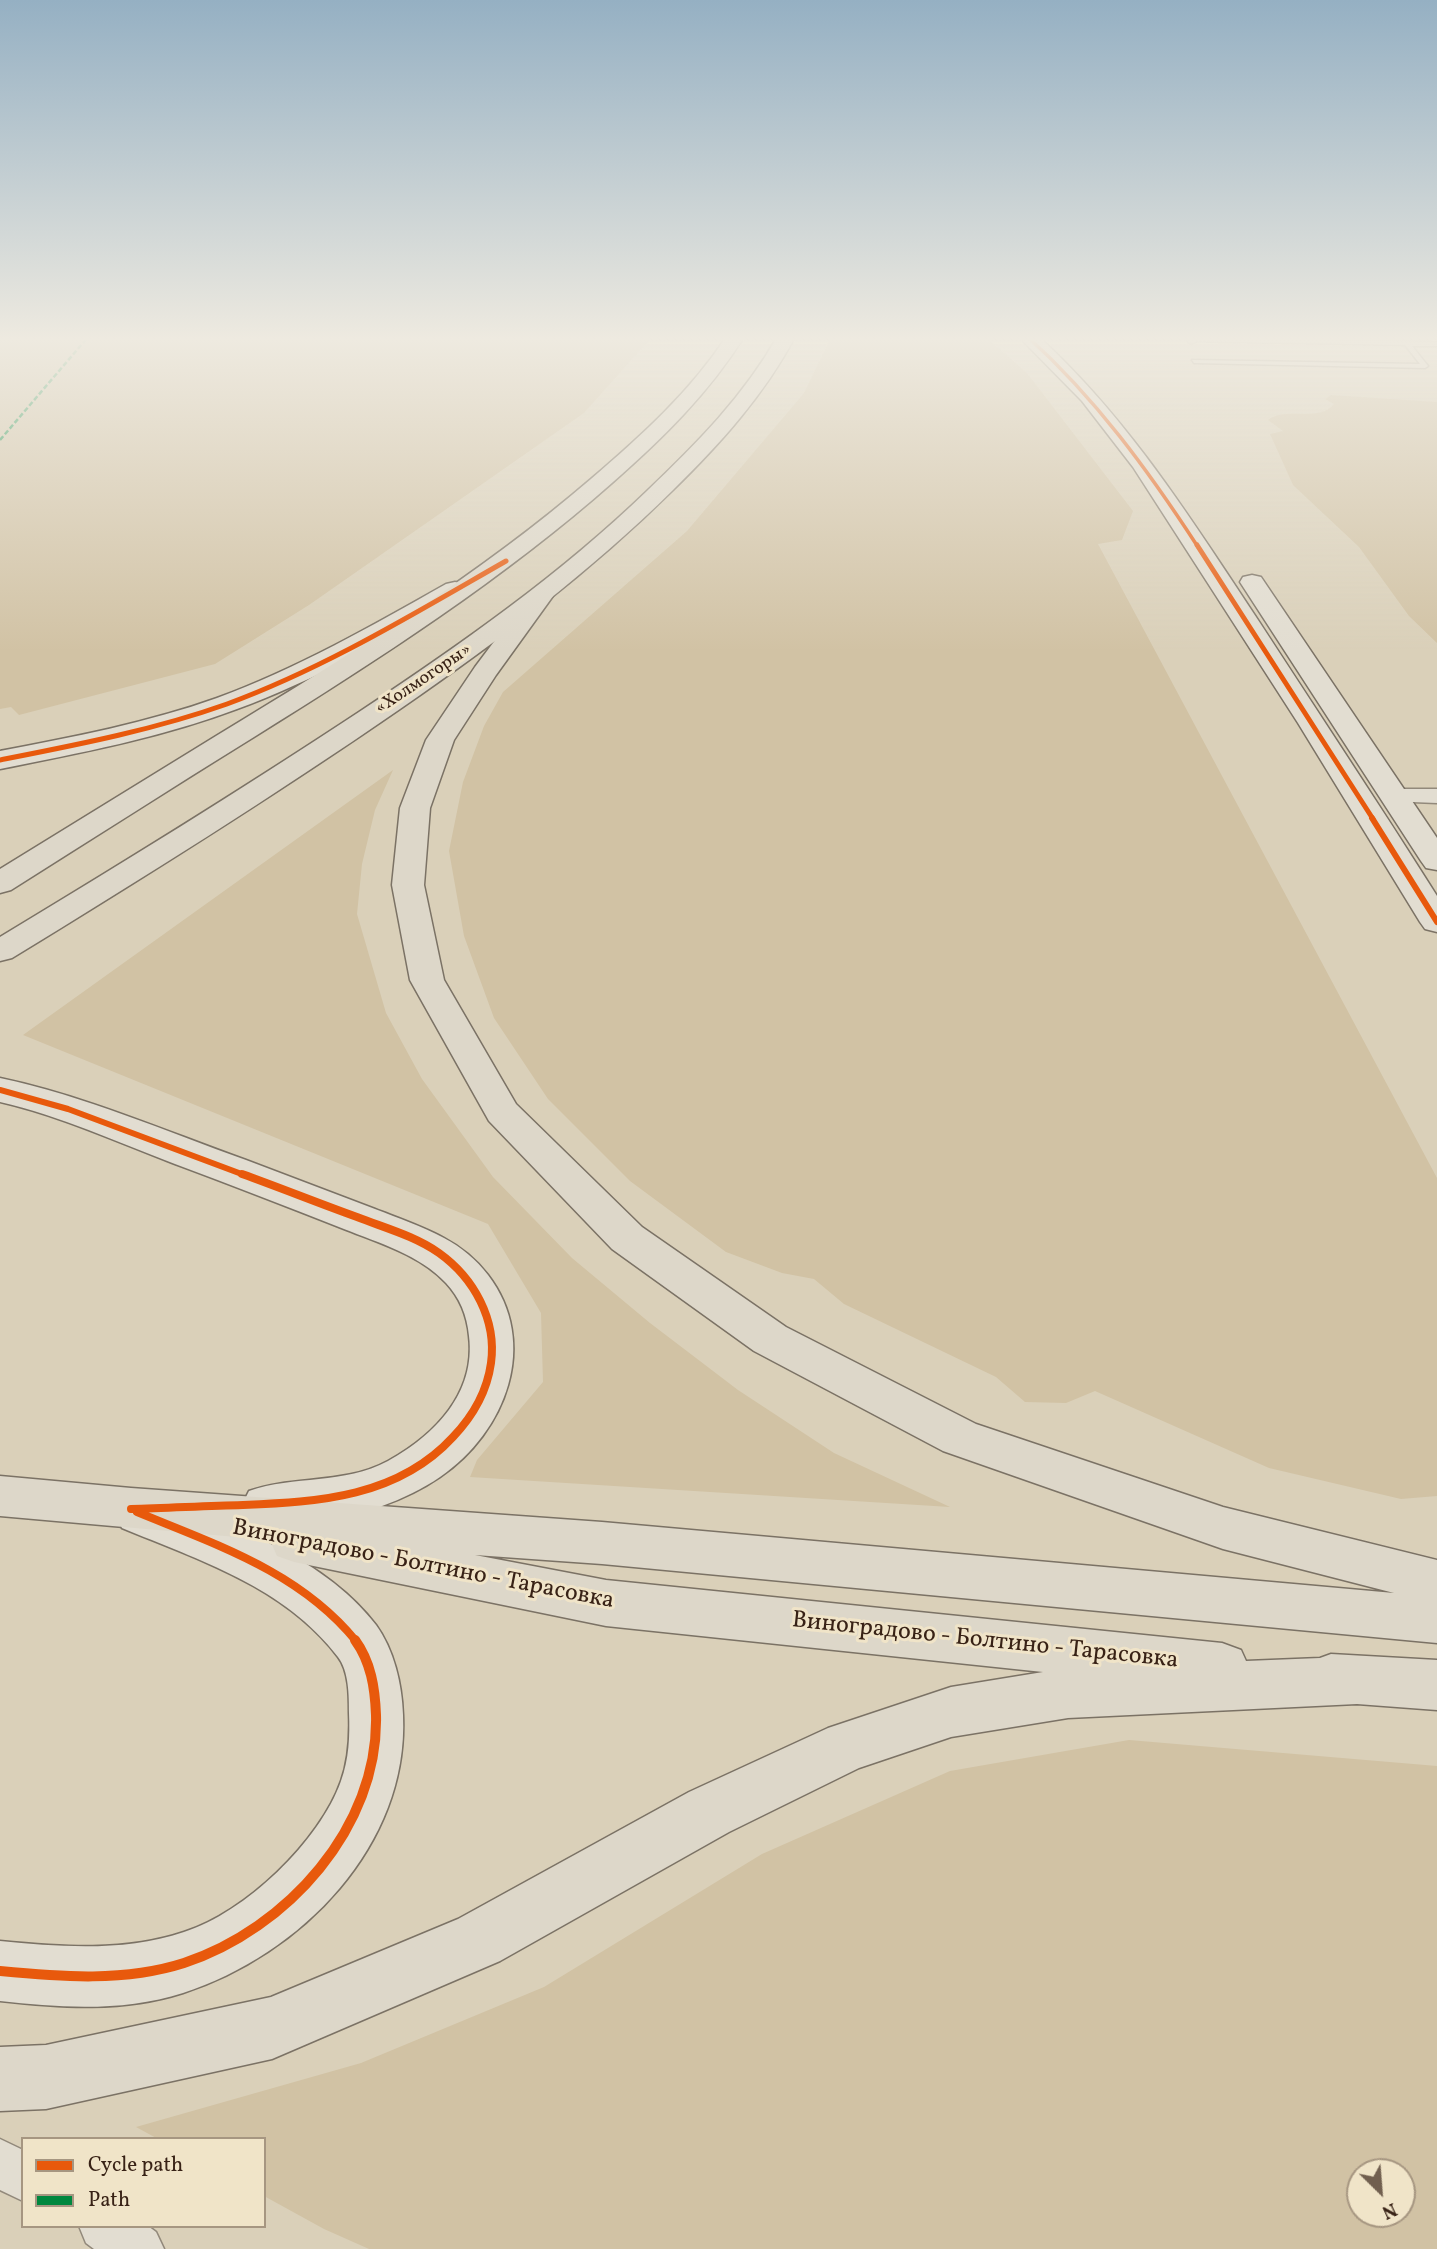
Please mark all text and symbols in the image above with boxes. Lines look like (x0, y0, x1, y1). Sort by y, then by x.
street label: «Холмогоры» (372, 640, 476, 720)
street label: Виноградово - Болтино - Тарасовка (230, 1515, 616, 1617)
street label: Виноградово - Болтино - Тарасовка (790, 1607, 1180, 1677)
legend (21, 2137, 266, 2228)
text: Cycle path (88, 2151, 183, 2180)
north arrow (1346, 2158, 1416, 2228)
text: Path (88, 2186, 130, 2215)
text: N (1377, 2196, 1401, 2225)

